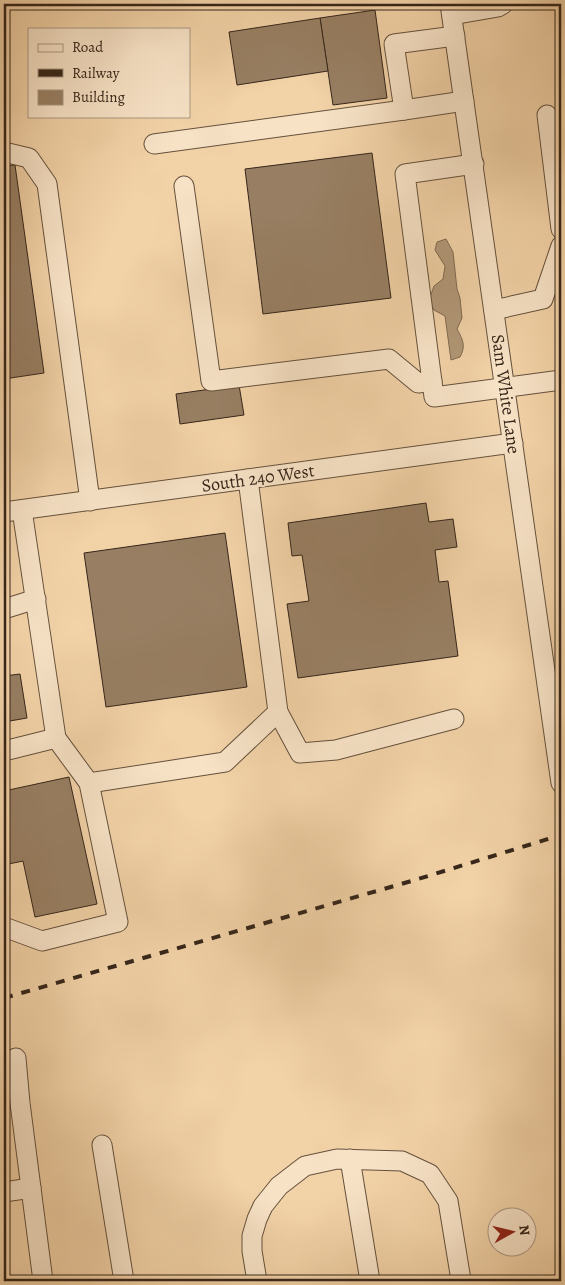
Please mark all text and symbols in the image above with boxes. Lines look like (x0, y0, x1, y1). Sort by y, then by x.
legend (28, 28, 190, 118)
text: Road (72, 37, 104, 57)
text: Railway (72, 63, 120, 83)
text: Building (72, 87, 125, 107)
street label: Sam White Lane (486, 333, 526, 455)
street label: South 240 West (200, 458, 316, 498)
north arrow (488, 1208, 538, 1258)
text: N (514, 1224, 534, 1237)

